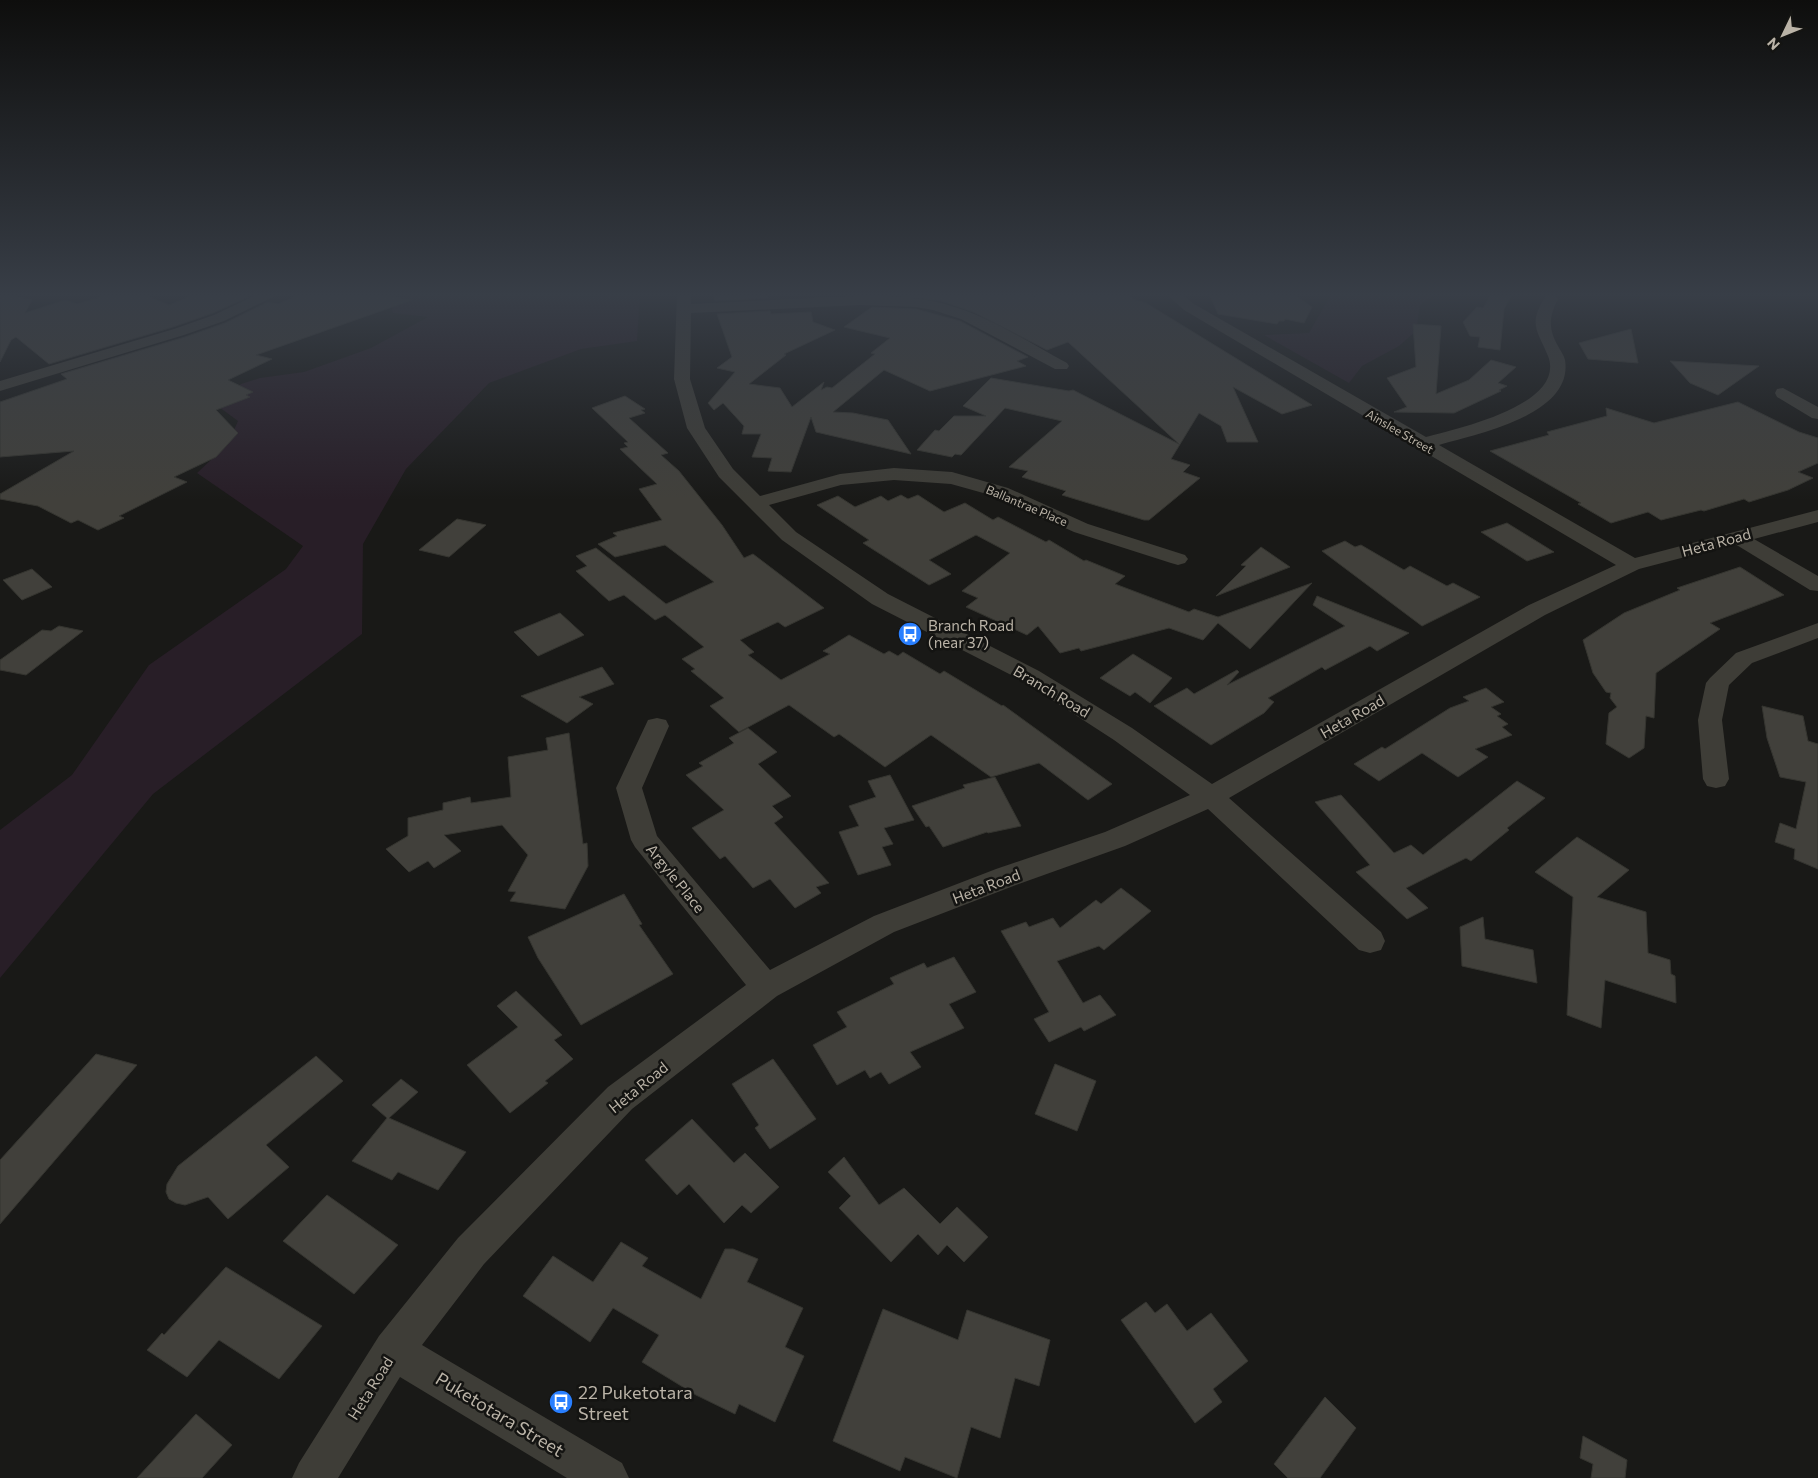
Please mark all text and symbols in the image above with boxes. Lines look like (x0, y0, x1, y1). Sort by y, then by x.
north arrow (1758, 10, 1808, 60)
text: N (1763, 35, 1783, 54)
street label: Ainslee Street (1364, 406, 1436, 456)
street label: Ballantrae Place (984, 482, 1070, 528)
street label: Heta Road (1679, 524, 1753, 560)
place label: Branch Road (near 37) (928, 616, 1014, 651)
bus stop icon: Branch Road (near 37) (897, 621, 923, 647)
street label: Branch Road (1011, 661, 1093, 721)
street label: Heta Road (1317, 690, 1387, 742)
street label: Argyle Place (643, 840, 709, 916)
street label: Heta Road (950, 865, 1022, 907)
street label: Heta Road (605, 1058, 671, 1116)
street label: Heta Road (344, 1353, 396, 1423)
street label: Puketotara Street (432, 1367, 568, 1461)
place label: 22 Puketotara Street (578, 1381, 693, 1424)
bus stop icon: 22 Puketotara Street (548, 1389, 574, 1415)

